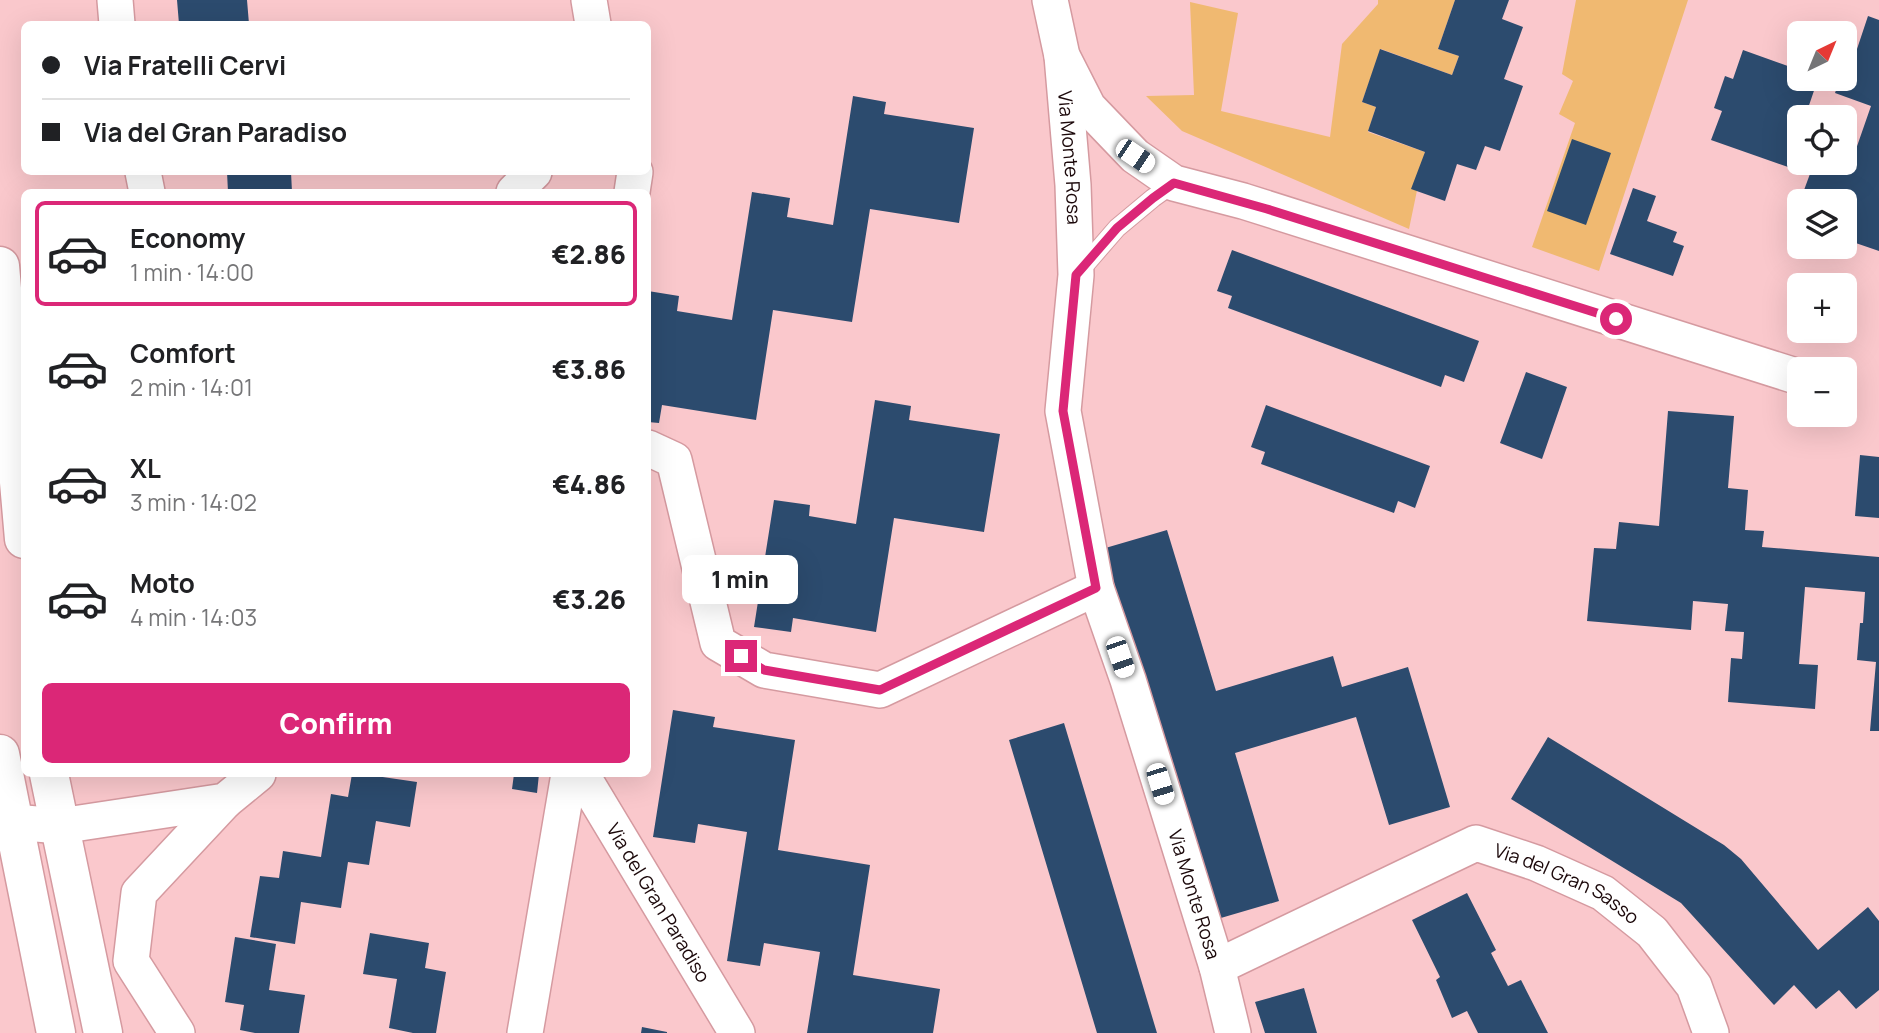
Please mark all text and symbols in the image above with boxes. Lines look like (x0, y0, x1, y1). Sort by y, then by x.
north arrow (1787, 21, 1857, 91)
map controls (1787, 21, 1857, 427)
text: Via Fratelli Cervi (84, 47, 286, 83)
street label: Via Monte Rosa (1052, 90, 1087, 225)
button: locate (1787, 105, 1857, 175)
text: Via del Gran Paradiso (84, 114, 347, 150)
car (1112, 136, 1159, 176)
button: layers (1787, 189, 1857, 259)
text: Economy (130, 220, 245, 256)
icon: car (46, 222, 109, 285)
text: €2.86 (552, 236, 626, 272)
text: 1 min · 14:00 (130, 256, 254, 288)
button: + (1787, 273, 1857, 343)
route start (1600, 303, 1632, 335)
text: Comfort (130, 335, 236, 371)
icon: car (46, 337, 109, 400)
text: €3.86 (552, 351, 626, 387)
button: − (1787, 357, 1857, 427)
text: 2 min · 14:01 (130, 371, 253, 403)
text: XL (130, 450, 161, 486)
icon: car (46, 452, 109, 515)
text: €4.86 (552, 466, 626, 502)
text: 3 min · 14:02 (130, 486, 257, 518)
callout: 1 min (683, 554, 799, 604)
text: 1 min (711, 563, 769, 595)
text: Moto (130, 565, 195, 601)
icon: car (46, 567, 109, 630)
text: €3.26 (552, 581, 626, 617)
text: 4 min · 14:03 (130, 601, 257, 633)
car (1104, 634, 1137, 680)
route end (725, 640, 757, 672)
button: Confirm (42, 683, 630, 763)
car (1144, 761, 1177, 807)
street label: Via del Gran Paradiso (601, 818, 717, 987)
street label: Via Monte Rosa (1162, 826, 1227, 962)
street label: Via del Gran Sasso (1491, 837, 1645, 930)

